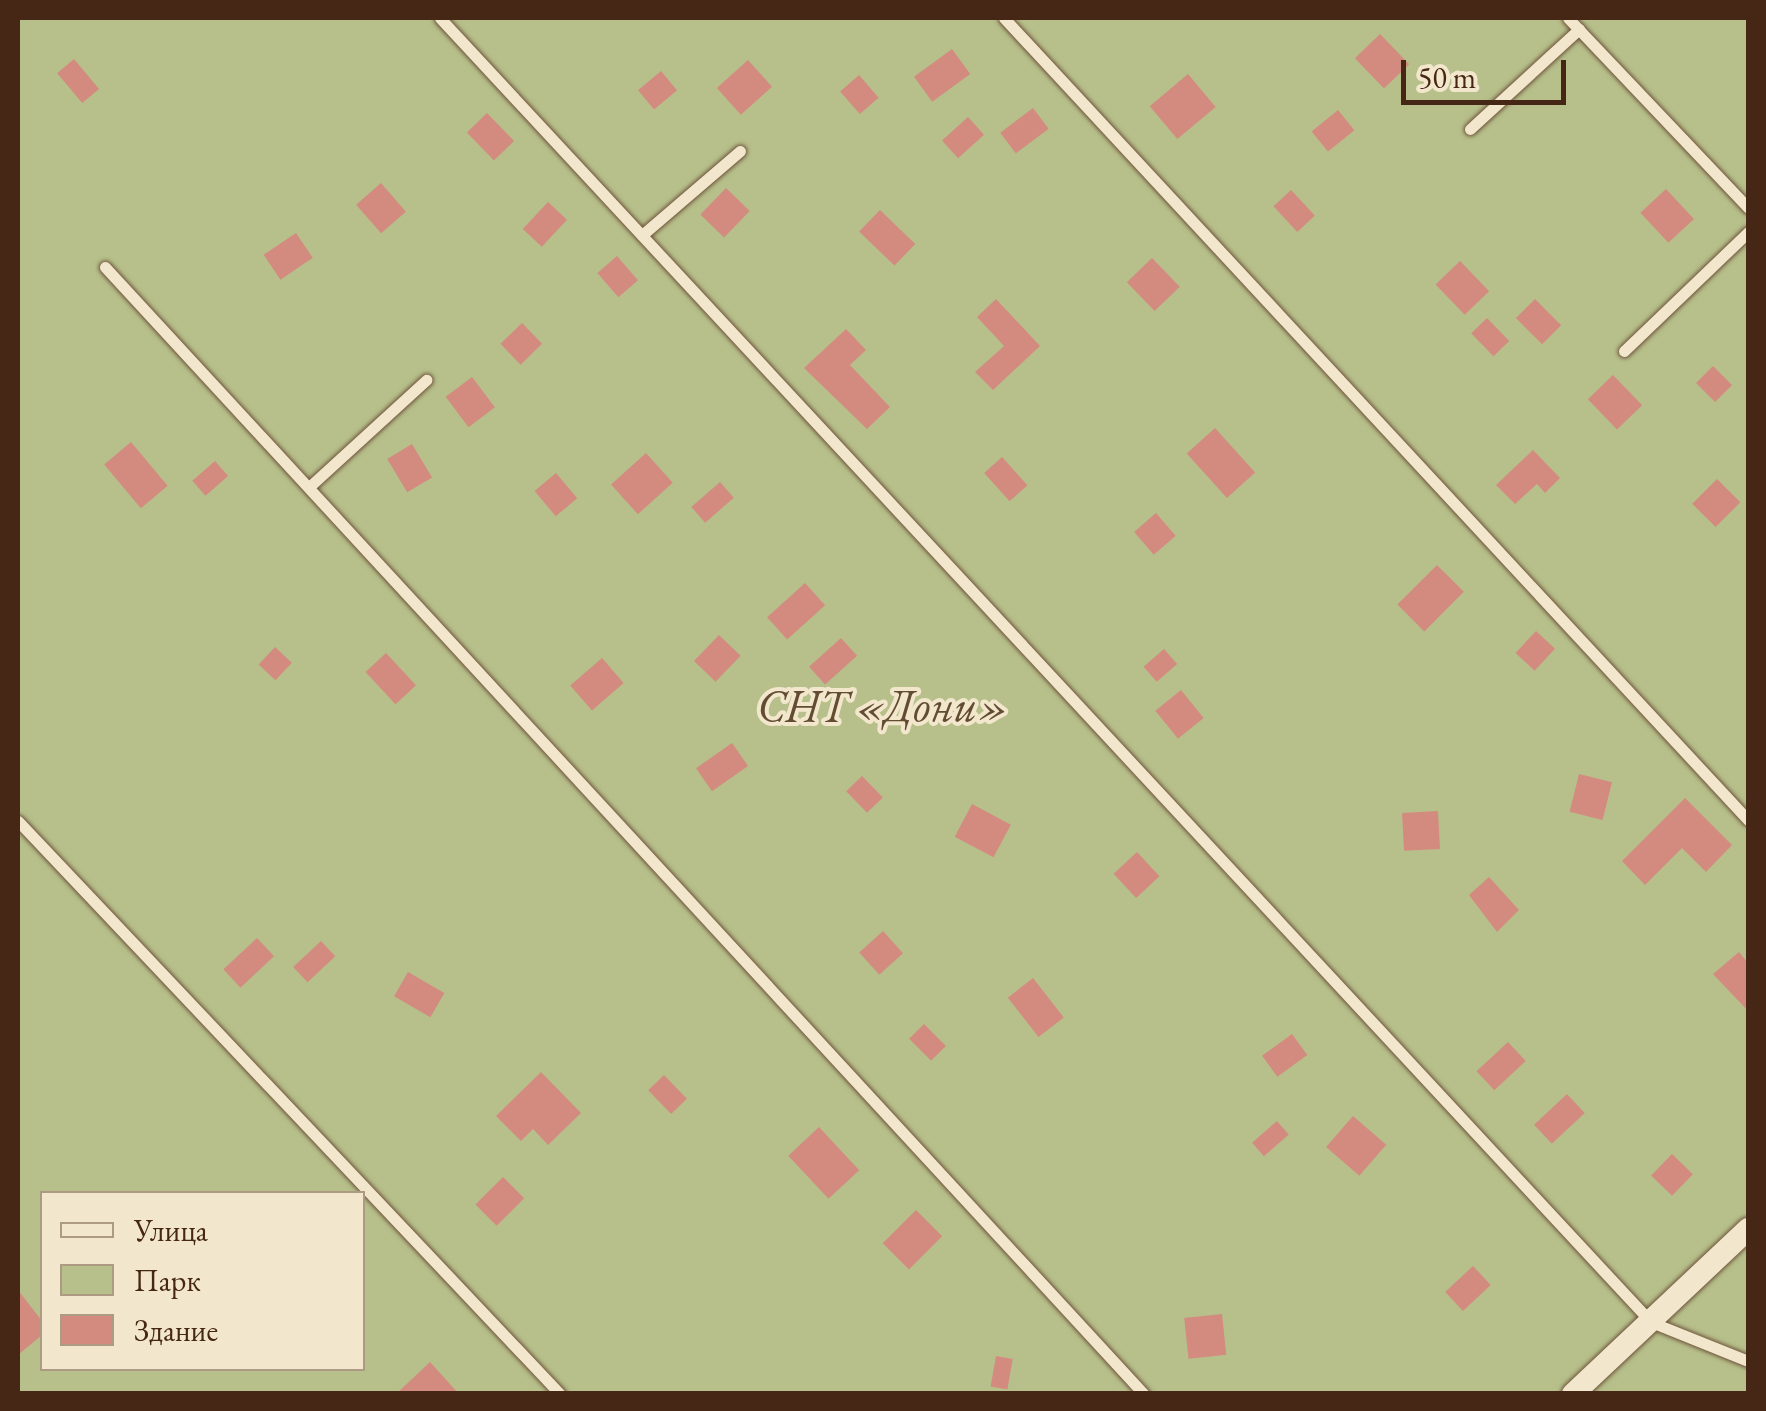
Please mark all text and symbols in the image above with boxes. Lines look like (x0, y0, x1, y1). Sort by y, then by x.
scale bar (1406, 40, 1571, 102)
text: 50 m (1418, 58, 1476, 97)
park label: СНТ «Дони» (757, 679, 1009, 733)
legend (40, 1191, 365, 1371)
text: Улица (134, 1211, 208, 1250)
text: Парк (134, 1261, 201, 1300)
text: Здание (134, 1311, 218, 1350)

